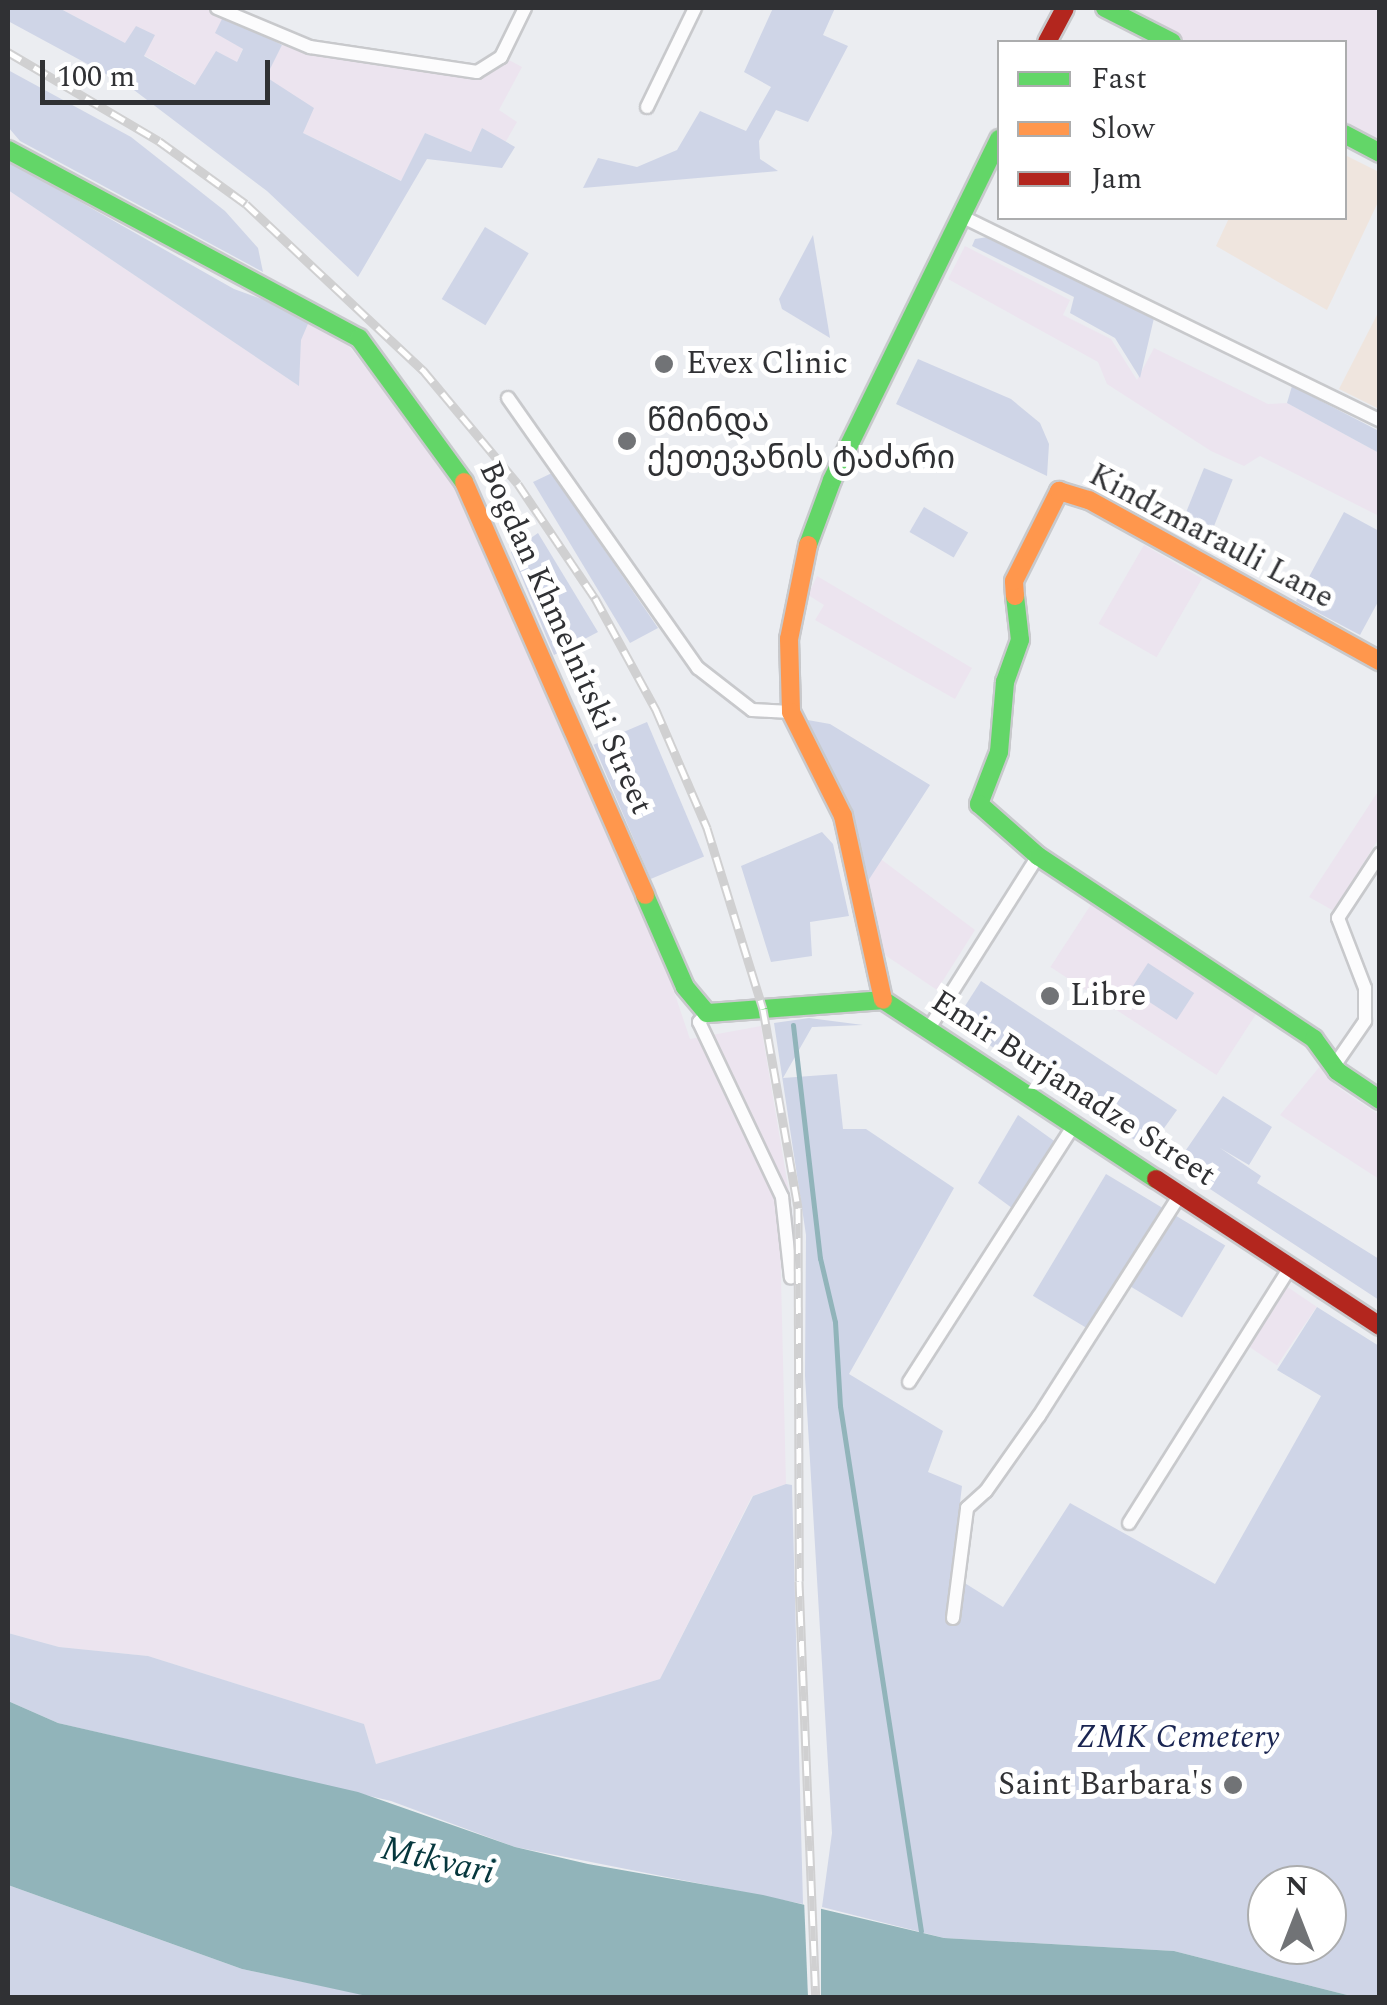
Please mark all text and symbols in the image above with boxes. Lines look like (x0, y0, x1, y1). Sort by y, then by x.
scale bar (45, 40, 275, 102)
legend (997, 40, 1347, 220)
text: 100 m (57, 54, 135, 100)
text: Fast (1091, 56, 1147, 102)
text: Slow (1091, 106, 1155, 152)
text: Jam (1091, 156, 1142, 202)
place label: Evex Clinic (686, 345, 848, 383)
marker: Evex Clinic (651, 351, 677, 377)
place label: წმინდა ქეთევანის ტაძარი (647, 404, 955, 479)
marker: წმინდა ქეთევანის ტაძარი (616, 430, 638, 452)
street label: Bogdan Khmelnitski Street (470, 456, 660, 820)
street label: Kindzmarauli Lane (1082, 456, 1340, 618)
place label: Libre (1070, 977, 1146, 1015)
street label: Emir Burjanadze Street (924, 983, 1222, 1195)
marker: Libre (1039, 985, 1061, 1007)
park label: ZMK Cemetery (1076, 1719, 1280, 1757)
place label: Saint Barbara's (998, 1766, 1213, 1804)
marker: Saint Barbara's (1222, 1774, 1244, 1796)
water label: Mtkvari (377, 1828, 499, 1894)
north arrow (1247, 1865, 1347, 1965)
text: N (1286, 1865, 1308, 1908)

